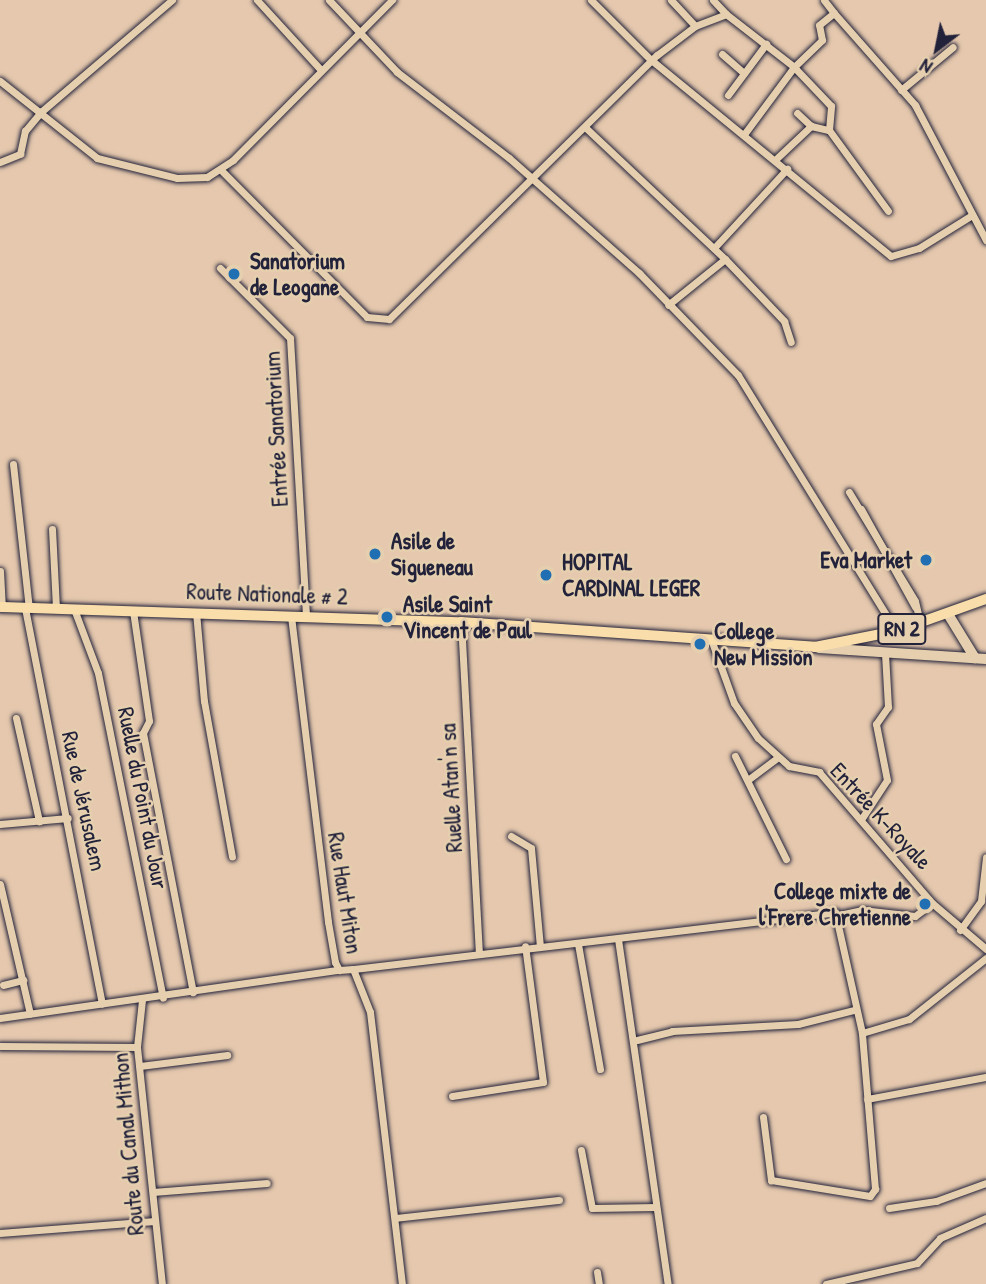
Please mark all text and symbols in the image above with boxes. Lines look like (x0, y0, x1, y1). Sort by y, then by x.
north arrow (902, 14, 972, 84)
text: N (915, 53, 937, 81)
place label: Sanatorium de Leogane (250, 247, 345, 301)
marker: Sanatorium de Leogane (224, 264, 244, 284)
street label: Entrée Sanatorium (258, 350, 294, 508)
place label: Asile de Sigueneau (391, 527, 473, 581)
marker: Asile de Sigueneau (365, 544, 385, 564)
place label: Eva Market (820, 546, 912, 574)
place label: HOPITAL CARDINAL LEGER (562, 548, 700, 602)
marker: Eva Market (918, 552, 934, 568)
marker: HOPITAL CARDINAL LEGER (536, 565, 556, 585)
street label: Route Nationale # 2 (186, 577, 348, 611)
place label: Asile Saint Vincent de Paul (403, 590, 532, 644)
marker: Asile Saint Vincent de Paul (377, 607, 397, 627)
road number: RN 2 (876, 612, 928, 646)
place label: College New Mission (714, 617, 813, 671)
marker: College New Mission (692, 636, 708, 652)
street label: Ruelle du Point du Jour (112, 705, 174, 891)
street label: Ruelle Atan'n sa (434, 723, 468, 853)
street label: Rue de Jérusalem (56, 729, 112, 873)
street label: Entrée K-Royale (825, 757, 937, 875)
street label: Rue Haut Miton (322, 830, 368, 956)
place label: College mixte de l'Frere Chretienne (759, 877, 911, 931)
marker: College mixte de l'Frere Chretienne (917, 896, 933, 912)
street label: Route du Canal Mithon (106, 1052, 150, 1236)

